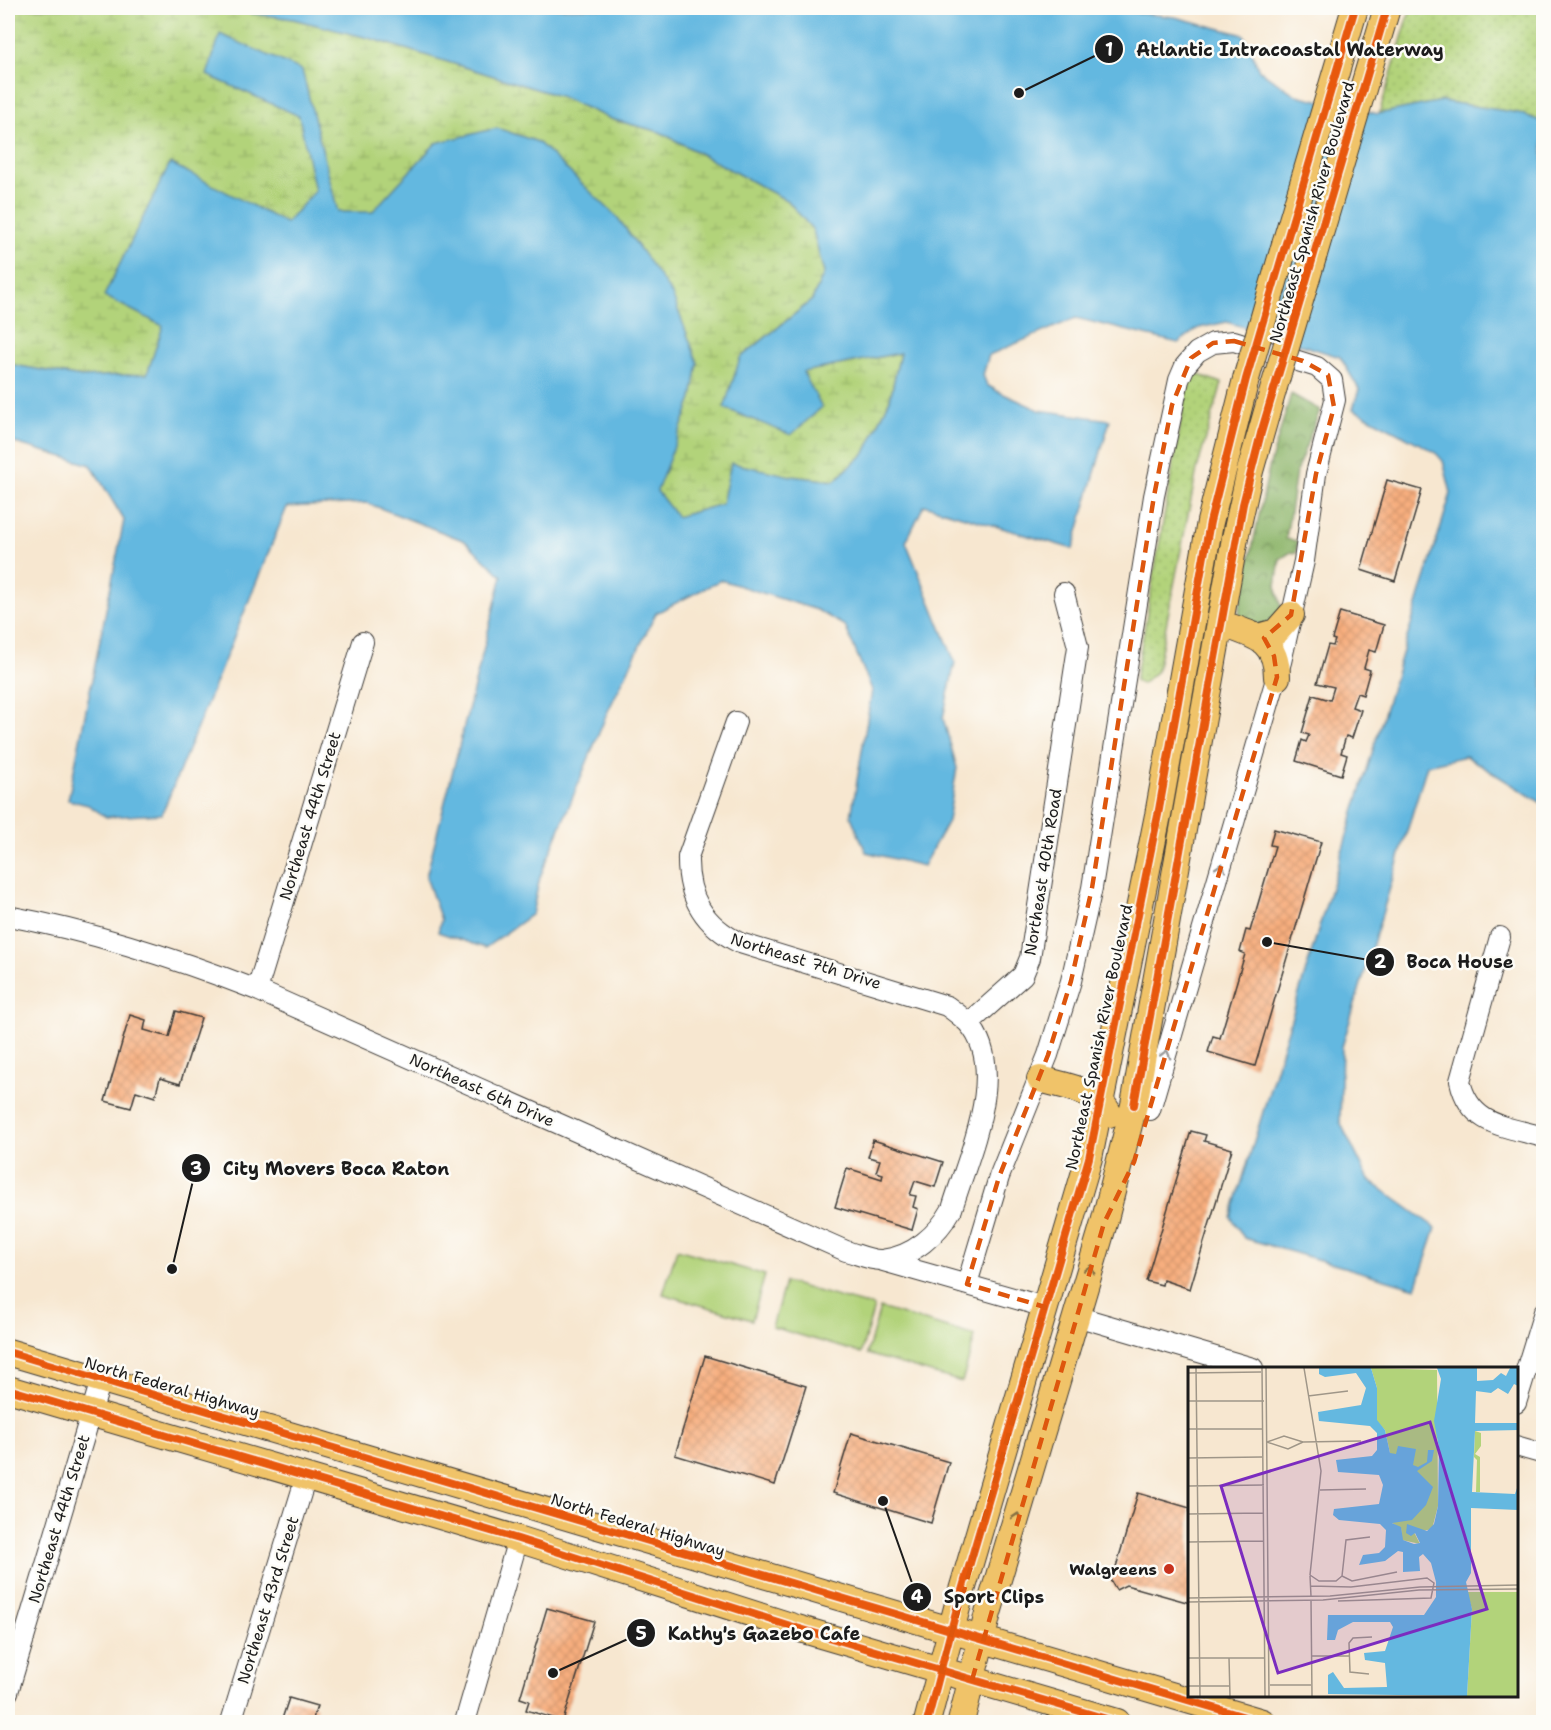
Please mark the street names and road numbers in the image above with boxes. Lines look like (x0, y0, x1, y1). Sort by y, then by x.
street label: Northeast Spanish River Boulevard (1265, 79, 1359, 345)
street label: Northeast 44th Street (274, 729, 346, 903)
street label: Northeast 40th Road (1019, 787, 1067, 957)
street label: Northeast Spanish River Boulevard (1061, 902, 1137, 1172)
street label: Northeast 7th Drive (728, 928, 884, 994)
street label: Northeast 6th Drive (406, 1049, 558, 1131)
street label: North Federal Highway (82, 1352, 262, 1422)
street label: Northeast 44th Street (23, 1432, 95, 1606)
street label: North Federal Highway (548, 1488, 728, 1562)
street label: Northeast 43rd Street (232, 1514, 304, 1686)

